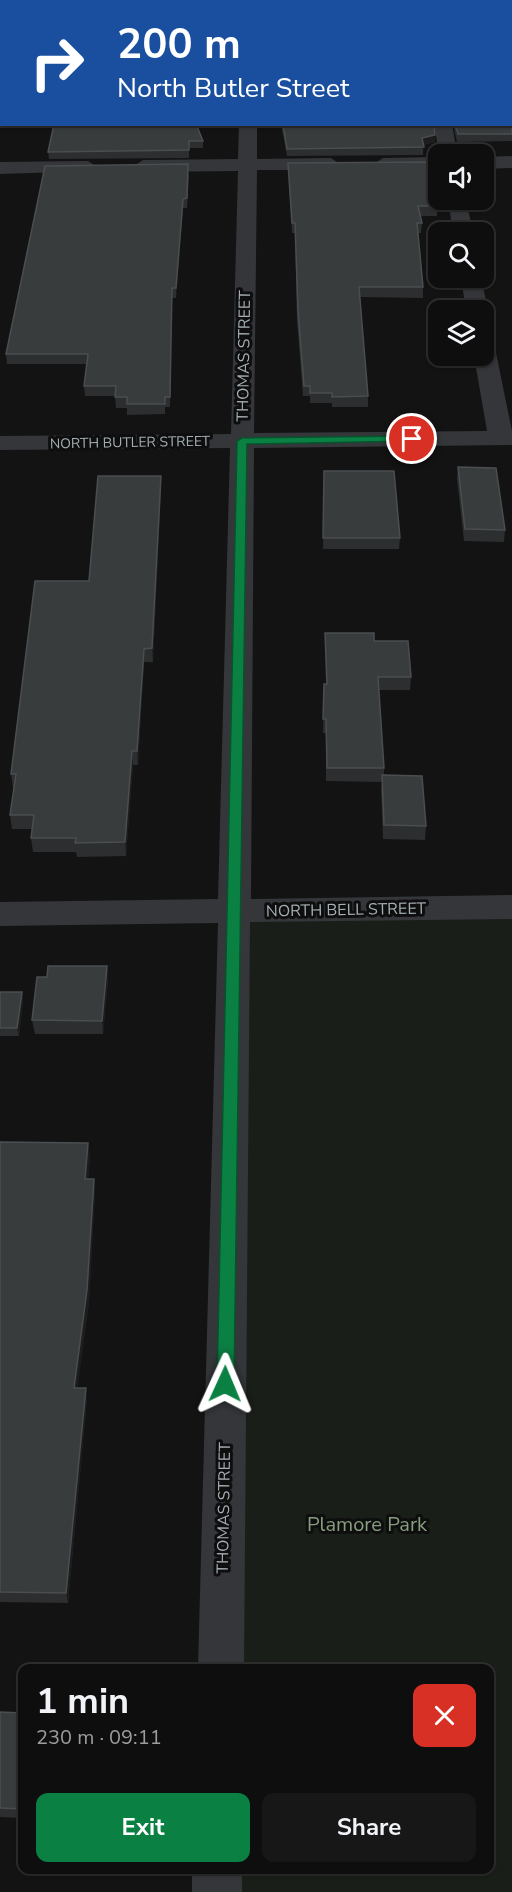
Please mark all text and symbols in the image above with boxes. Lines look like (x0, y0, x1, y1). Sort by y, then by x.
text: 200 m (117, 16, 241, 73)
icon: right (18, 24, 96, 102)
text: North Butler Street (117, 70, 349, 107)
map controls (428, 144, 494, 366)
button: sound (428, 144, 494, 210)
button: search (428, 222, 494, 288)
street label: THOMAS STREET (232, 290, 256, 422)
button: layers (428, 300, 494, 366)
pin (386, 413, 437, 464)
icon: arrive (395, 422, 428, 455)
street label: NORTH BUTLER STREET (50, 432, 211, 453)
street label: NORTH BELL STREET (266, 898, 427, 922)
position arrow (193, 1352, 257, 1416)
street label: THOMAS STREET (212, 1442, 236, 1574)
park label: Plamore Park (307, 1511, 428, 1538)
text: 1 min (36, 1677, 129, 1726)
button: close (413, 1684, 476, 1747)
text: 230 m · 09:11 (36, 1724, 162, 1751)
button: Exit (36, 1793, 250, 1862)
button: Share (262, 1793, 476, 1862)

